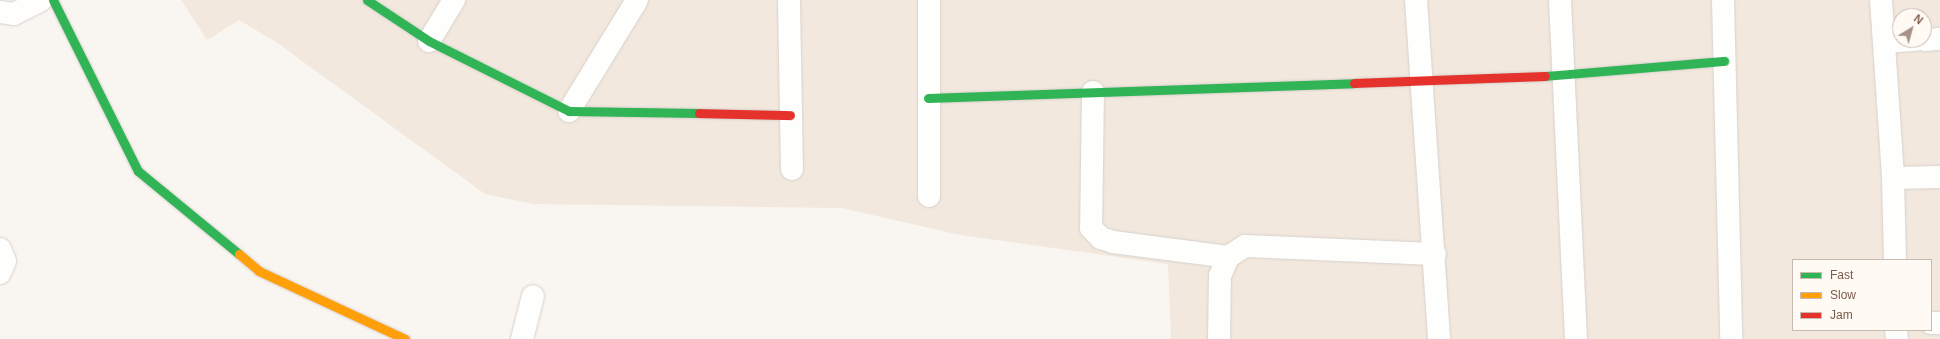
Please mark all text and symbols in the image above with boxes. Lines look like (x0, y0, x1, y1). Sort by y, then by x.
north arrow (1892, 8, 1932, 48)
text: N (1912, 12, 1925, 26)
legend (1792, 259, 1932, 331)
text: Fast (1830, 268, 1853, 282)
text: Slow (1830, 288, 1856, 302)
text: Jam (1830, 308, 1853, 322)

